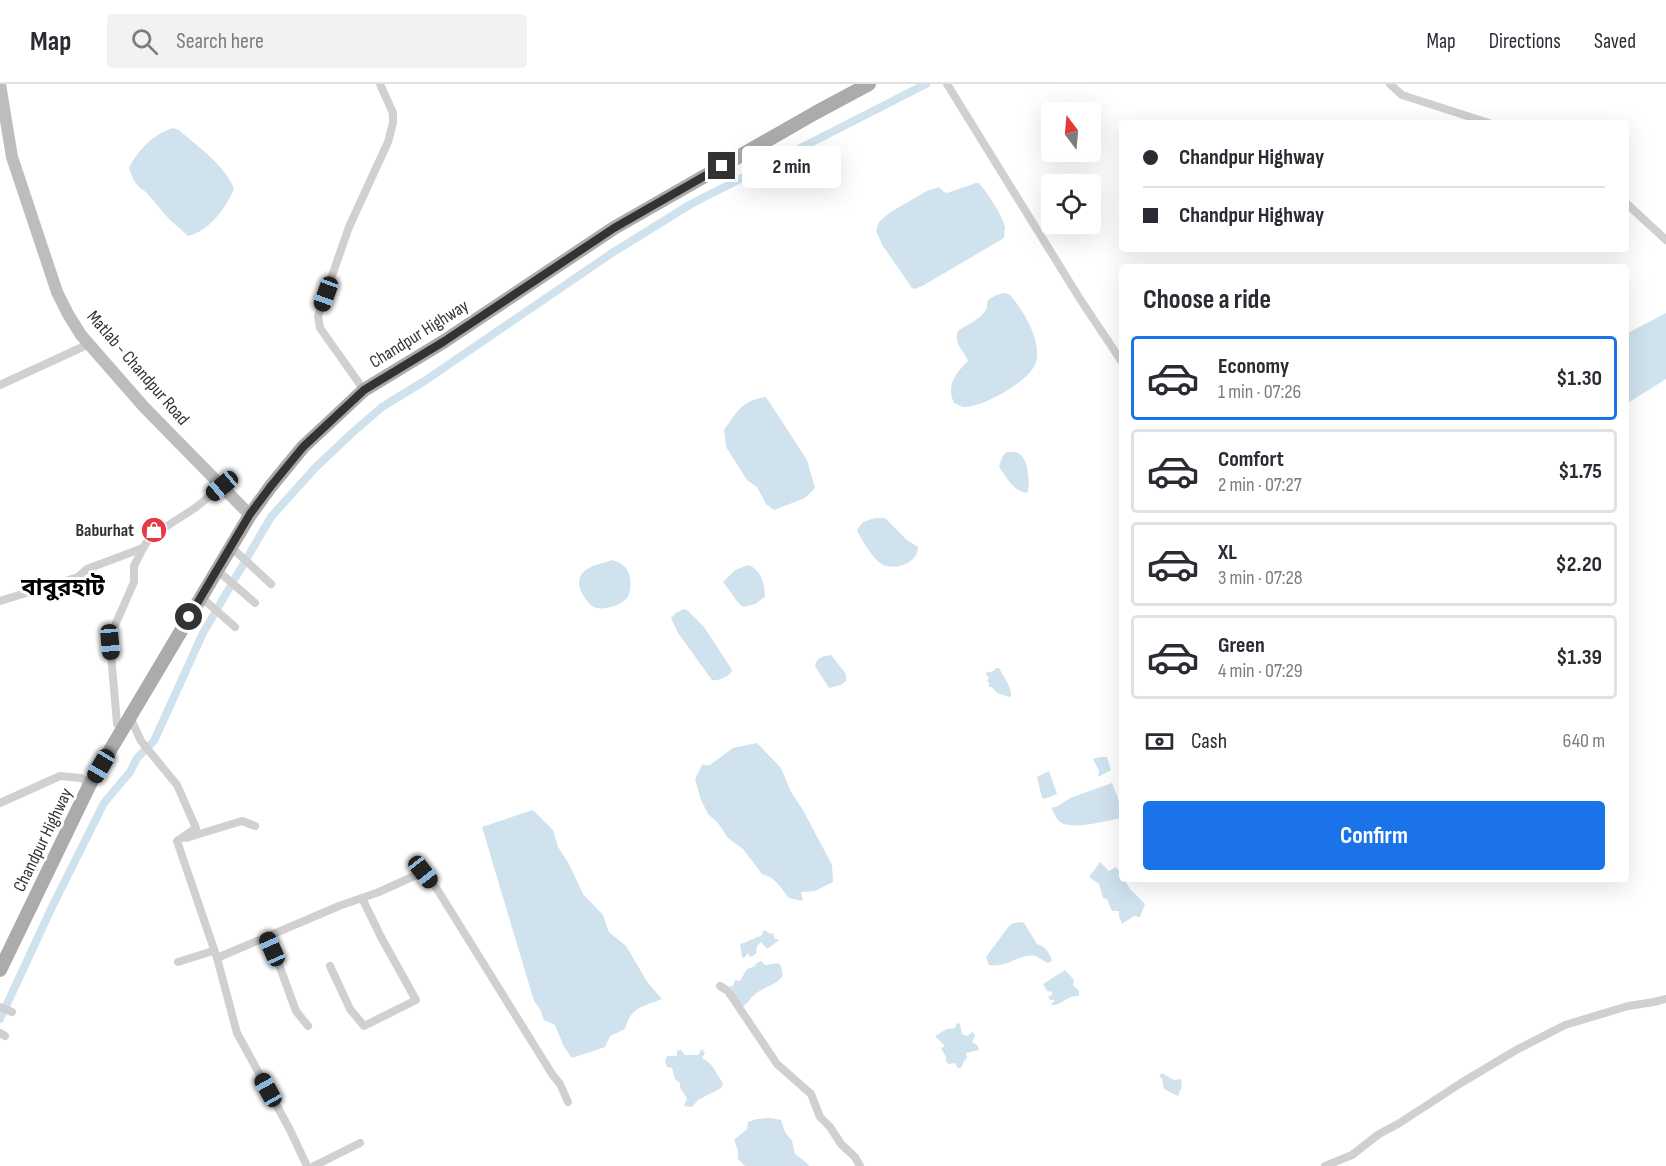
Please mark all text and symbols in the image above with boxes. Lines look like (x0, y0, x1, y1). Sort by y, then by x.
search box (107, 14, 527, 68)
text: Map (30, 25, 71, 58)
icon: search (128, 25, 161, 58)
text: Search here (176, 28, 264, 55)
text: Map (1426, 29, 1456, 54)
text: Directions (1489, 29, 1561, 54)
text: Saved (1594, 29, 1636, 54)
north arrow (1041, 102, 1101, 162)
map controls (1041, 102, 1101, 234)
text: Chandpur Highway (1179, 144, 1324, 171)
callout: 2 min (743, 145, 842, 187)
route end (708, 152, 735, 179)
text: 2 min (772, 155, 811, 179)
button: locate (1041, 174, 1101, 234)
text: Chandpur Highway (1179, 202, 1324, 229)
car (311, 274, 341, 314)
text: Choose a ride (1143, 284, 1271, 316)
street label: Chandpur Highway (366, 295, 472, 373)
street label: Matlab - Chandpur Road (83, 306, 193, 430)
icon: car (1146, 351, 1200, 405)
text: Economy (1218, 353, 1289, 380)
text: $1.30 (1556, 365, 1602, 392)
text: 1 min · 07:26 (1218, 380, 1301, 404)
icon: car (1146, 444, 1200, 498)
text: Comfort (1218, 446, 1284, 473)
text: $1.75 (1558, 458, 1602, 485)
car (202, 468, 242, 504)
text: 2 min · 07:27 (1218, 473, 1302, 497)
shop icon: Baburhat (139, 515, 169, 545)
place label: Baburhat (75, 520, 134, 541)
icon: car (1146, 537, 1200, 591)
text: XL (1218, 539, 1237, 566)
text: $2.20 (1556, 551, 1602, 578)
text: 3 min · 07:28 (1218, 566, 1303, 590)
district label: বাবুরহাট (20, 573, 105, 602)
route start (175, 603, 202, 630)
car (99, 623, 121, 661)
icon: car (1146, 630, 1200, 684)
text: Green (1218, 632, 1265, 659)
text: $1.39 (1556, 644, 1602, 671)
text: 4 min · 07:29 (1218, 659, 1303, 683)
icon: cash (1143, 725, 1176, 758)
text: Cash (1191, 728, 1227, 755)
text: 640 m (1563, 729, 1605, 753)
car (84, 746, 118, 786)
street label: Chandpur Highway (9, 785, 77, 895)
button: Confirm (1143, 801, 1605, 870)
car (405, 852, 441, 892)
car (256, 929, 288, 969)
car (251, 1070, 285, 1110)

